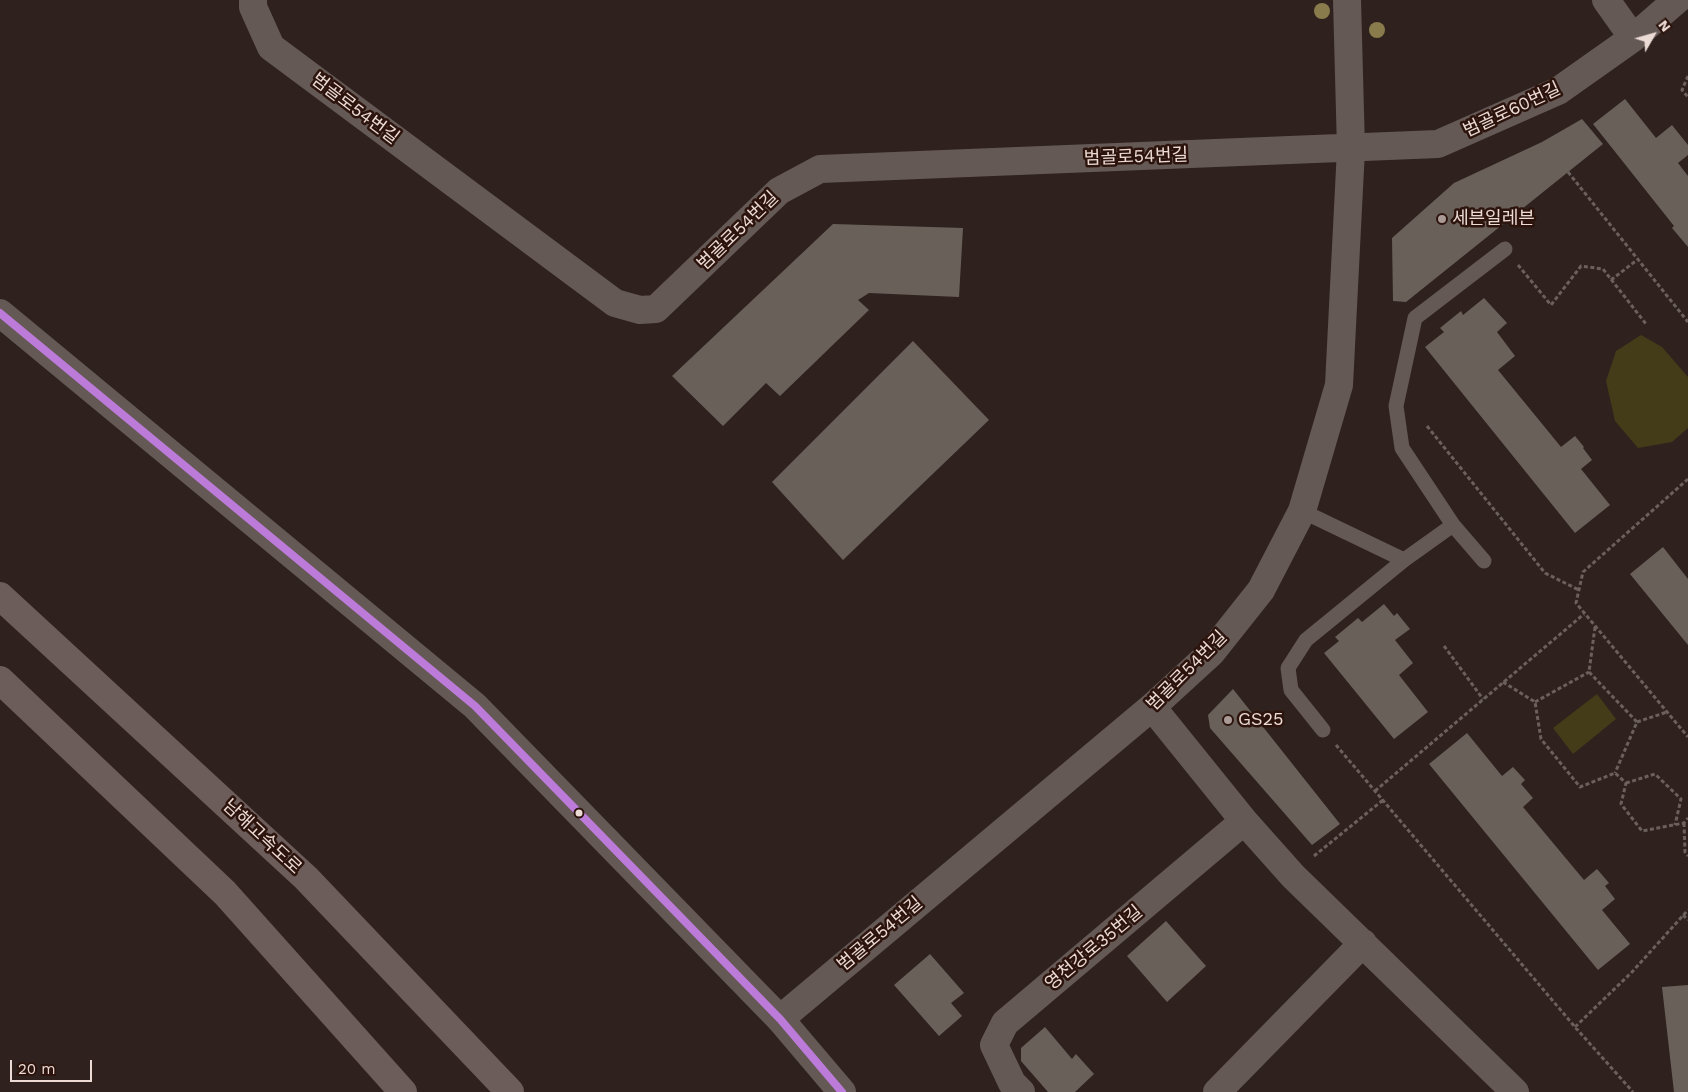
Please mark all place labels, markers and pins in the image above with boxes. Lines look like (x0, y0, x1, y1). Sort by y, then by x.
place label: 세븐일레븐 (1452, 208, 1535, 230)
marker: 세븐일레븐 (1436, 213, 1448, 225)
place label: GS25 (1238, 709, 1284, 731)
marker: GS25 (1222, 714, 1234, 726)
unlabelled marker (574, 808, 584, 818)

